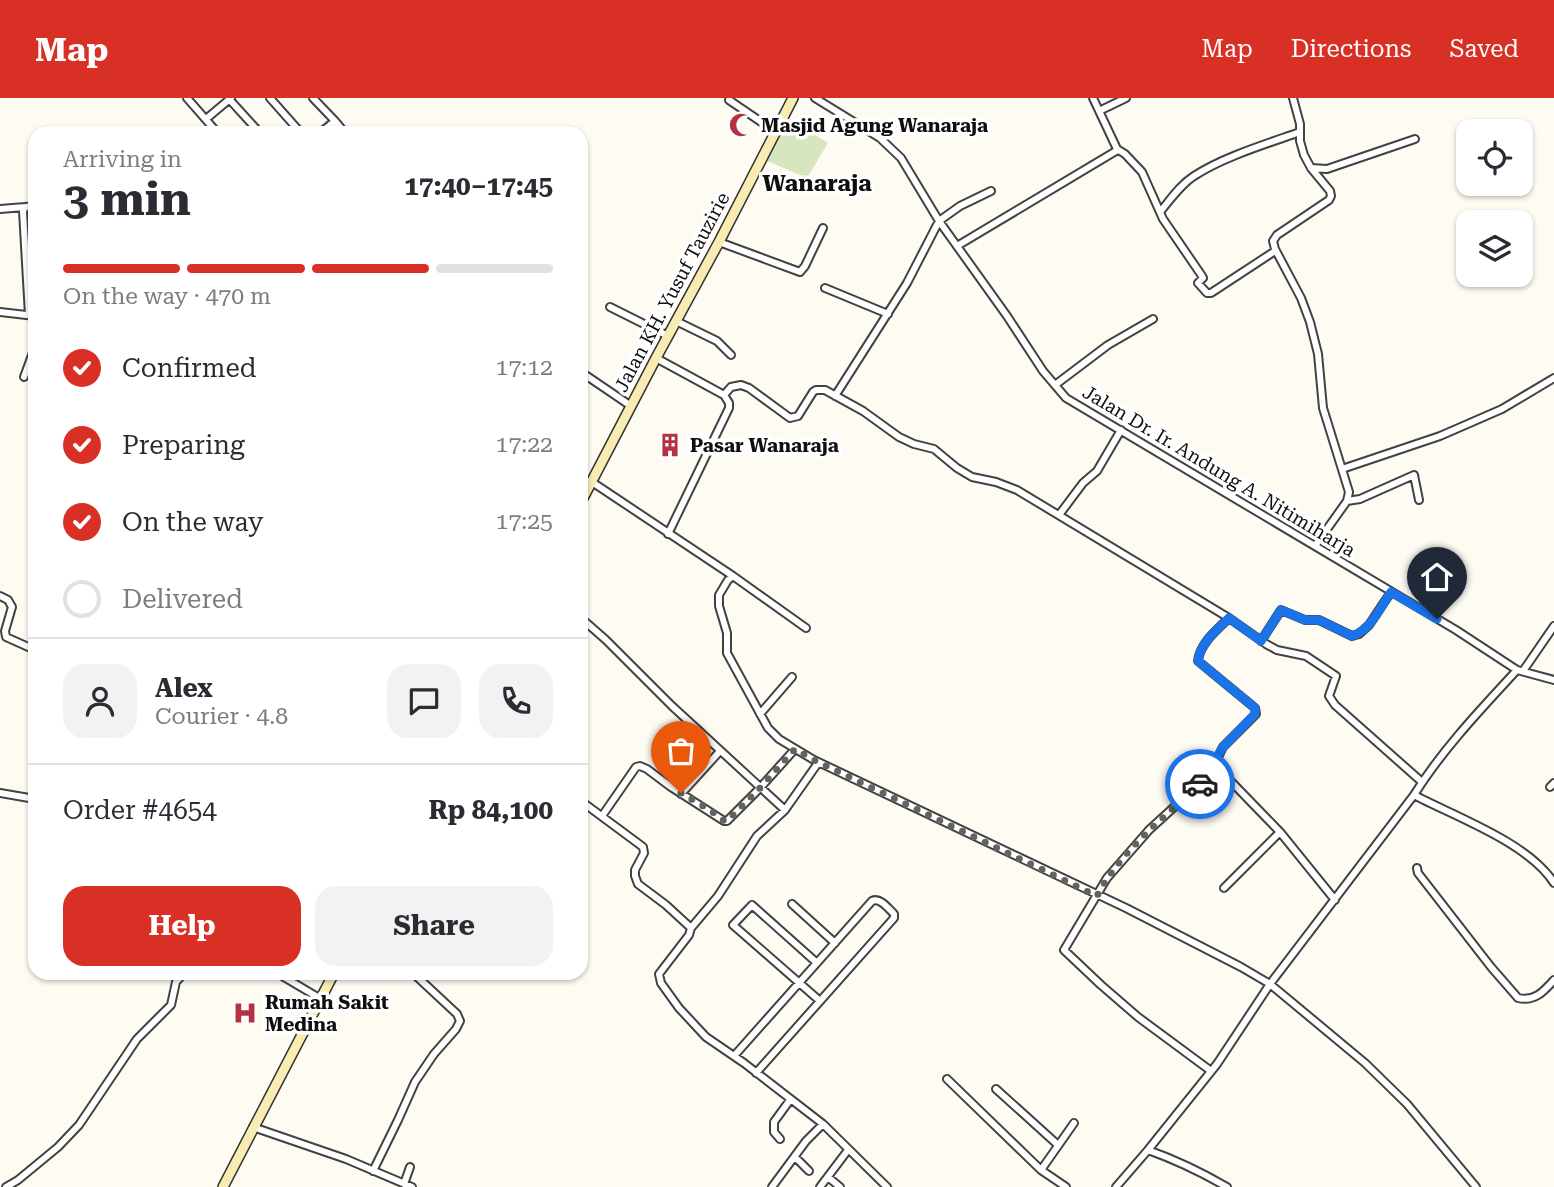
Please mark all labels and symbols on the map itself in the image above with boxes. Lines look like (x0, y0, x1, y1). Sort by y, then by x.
mosque icon: Masjid Agung Wanaraja (727, 111, 755, 139)
place label: Masjid Agung Wanaraja (761, 114, 988, 137)
district label: Wanaraja (762, 170, 872, 197)
street label: Jalan KH. Yusuf Tauzirie (610, 188, 734, 396)
street label: Jalan Dr. Ir. Andung A. Nitimiharja (1078, 380, 1360, 562)
building icon: Pasar Wanaraja (656, 431, 684, 459)
place label: Pasar Wanaraja (690, 434, 839, 457)
pin (1407, 547, 1467, 619)
pin (651, 721, 711, 793)
courier (1165, 749, 1235, 819)
place label: Rumah Sakit Medina (265, 991, 389, 1036)
hospital icon: Rumah Sakit Medina (231, 999, 259, 1027)

